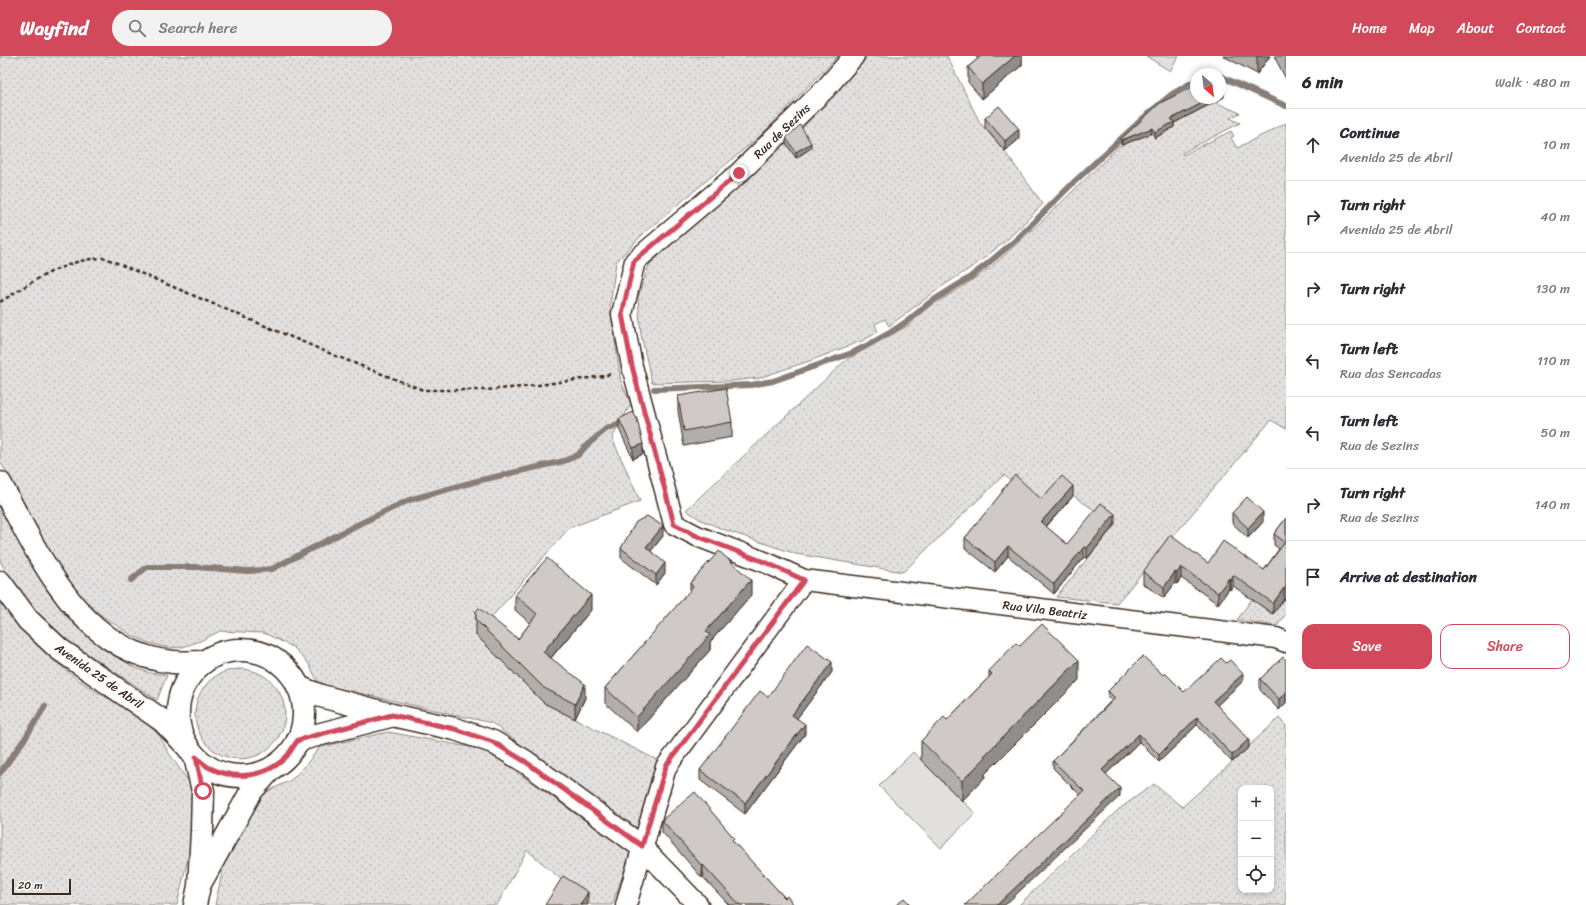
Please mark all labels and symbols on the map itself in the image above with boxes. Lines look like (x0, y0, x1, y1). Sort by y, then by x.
north arrow (1190, 68, 1226, 104)
street label: Rua de Sezins (748, 97, 816, 164)
route end (730, 164, 748, 182)
street label: Rua Vila Beatriz (1002, 594, 1089, 626)
street label: Avenida 25 de Abril (49, 637, 148, 715)
route start (194, 782, 212, 800)
scale bar (12, 877, 71, 896)

